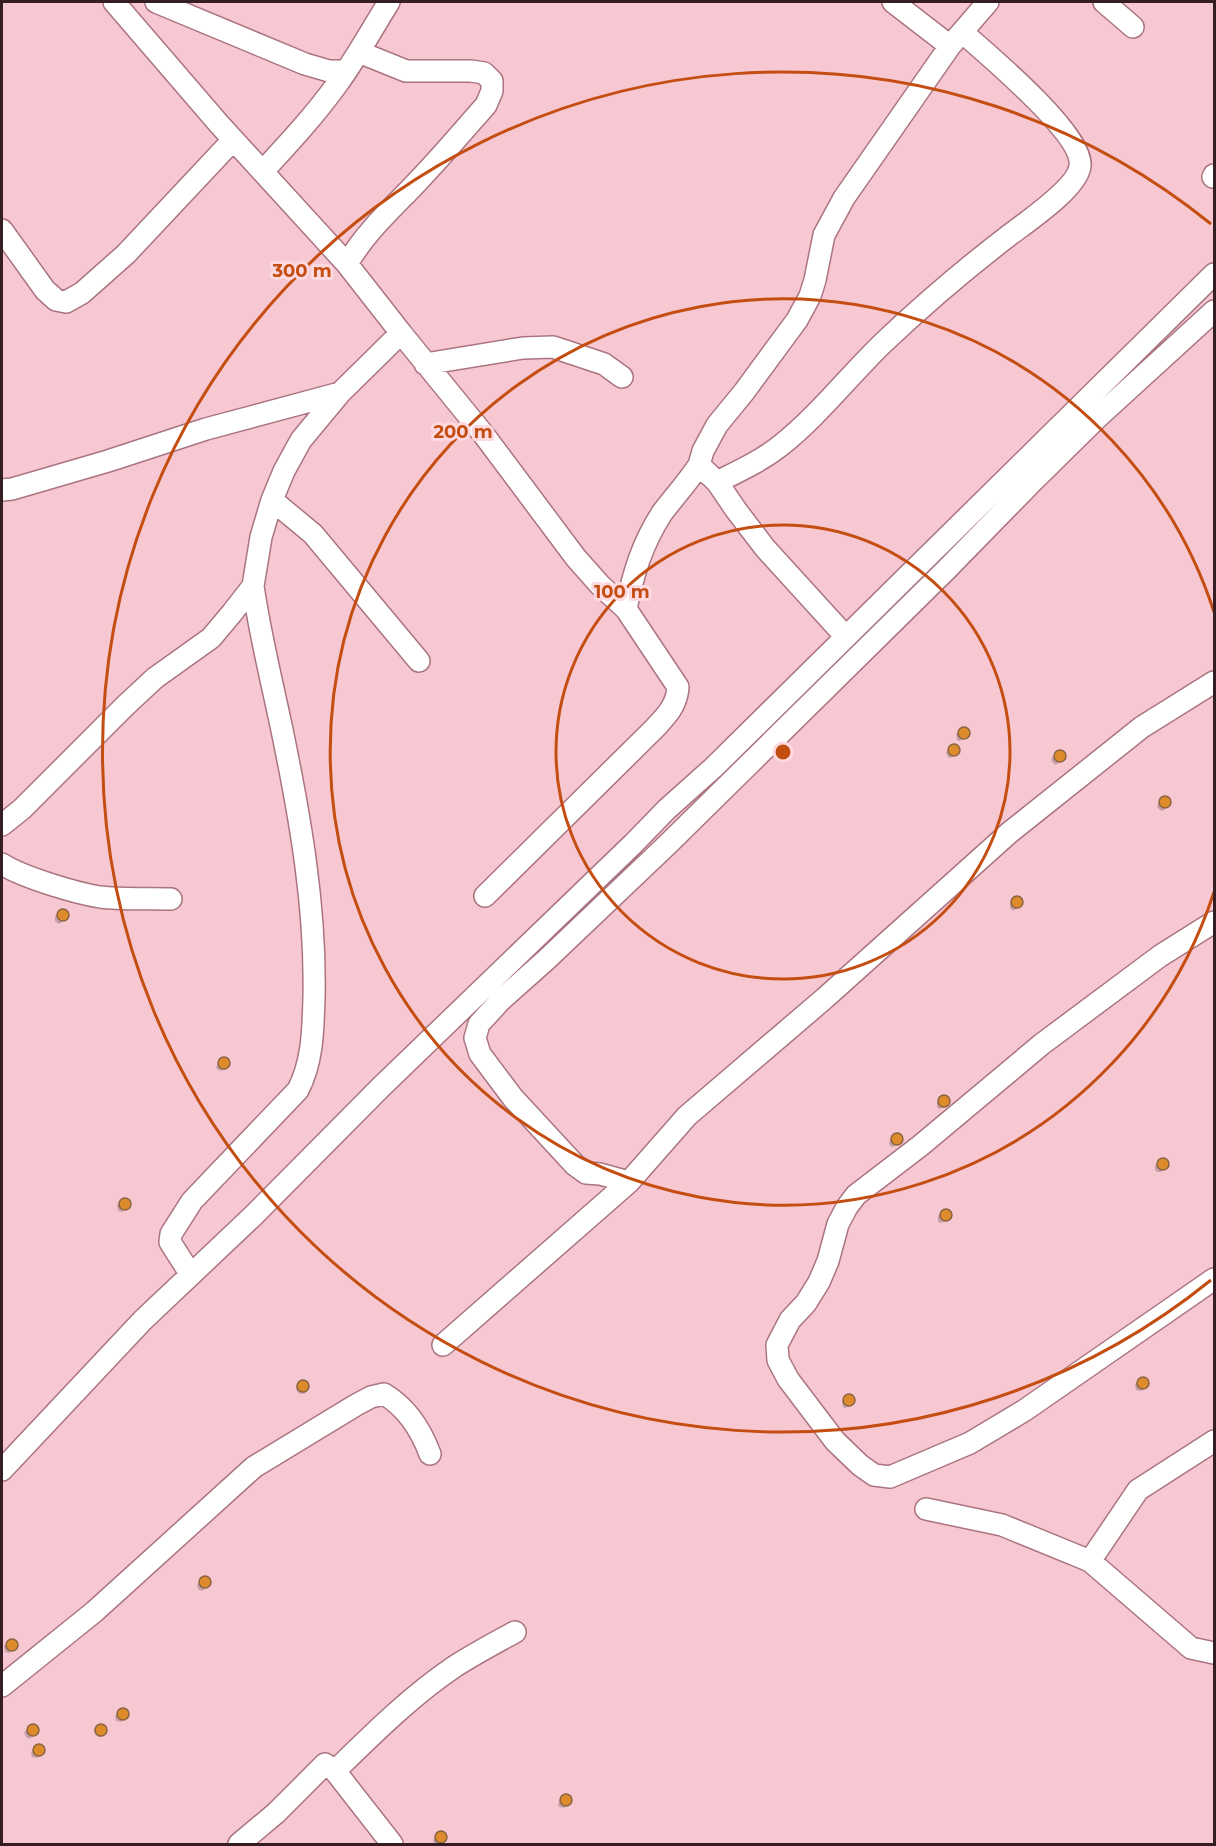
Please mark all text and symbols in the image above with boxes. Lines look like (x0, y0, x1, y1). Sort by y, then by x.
text: 300 m (271, 260, 332, 282)
text: 200 m (433, 421, 493, 443)
text: 100 m (594, 581, 650, 603)
centre of rings (773, 742, 793, 762)

